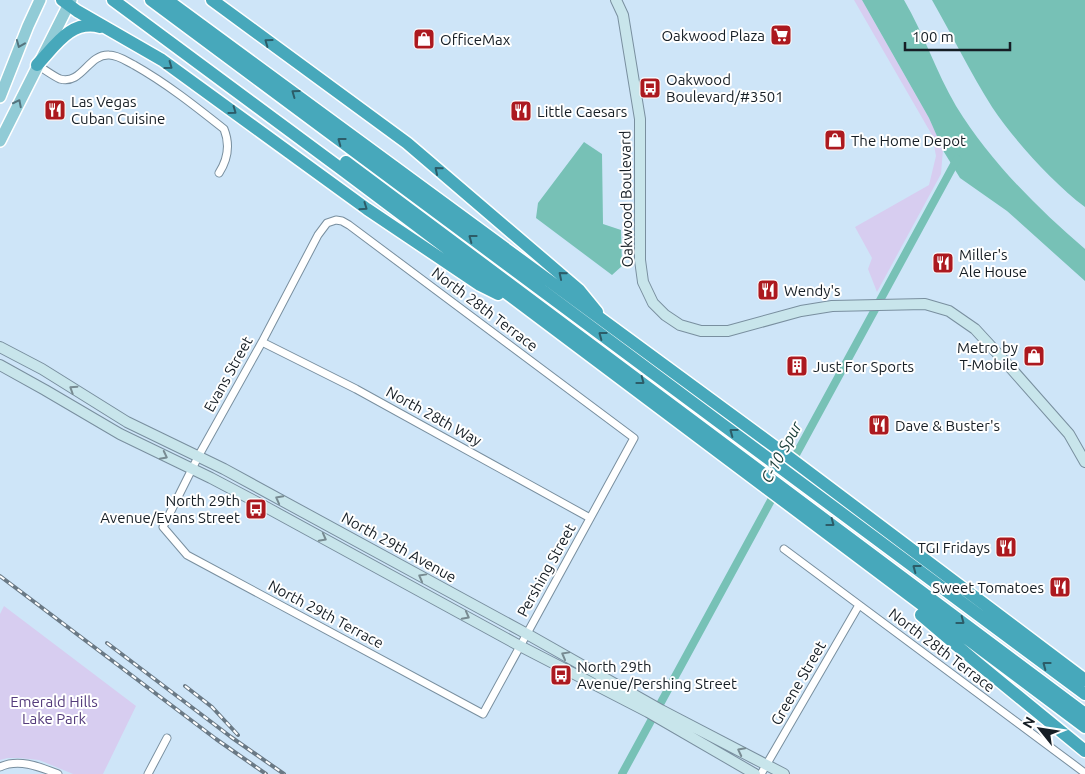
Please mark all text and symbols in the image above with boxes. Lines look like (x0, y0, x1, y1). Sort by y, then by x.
scale bar (905, 20, 1010, 52)
supermarket icon: Oakwood Plaza (769, 23, 793, 47)
shop icon: OfficeMax (412, 27, 436, 51)
place label: Oakwood Plaza (661, 27, 765, 44)
text: 100 m (912, 28, 954, 45)
place label: OfficeMax (440, 31, 511, 48)
one-way arrow (265, 39, 274, 48)
one-way arrow (16, 40, 26, 48)
one-way arrow (163, 60, 172, 68)
place label: Oakwood Boulevard/#3501 (666, 71, 784, 105)
bus stop icon: Oakwood Boulevard/#3501 (638, 76, 662, 100)
one-way arrow (291, 90, 301, 99)
place label: Las Vegas Cuban Cuisine (71, 93, 165, 127)
restaurant icon: Las Vegas Cuban Cuisine (43, 98, 67, 122)
one-way arrow (12, 99, 22, 108)
restaurant icon: Little Caesars (509, 99, 533, 123)
place label: Little Caesars (537, 103, 627, 120)
one-way arrow (227, 105, 237, 114)
shop icon: The Home Depot (823, 128, 847, 152)
street label: Oakwood Boulevard (616, 130, 636, 268)
place label: The Home Depot (851, 132, 966, 149)
one-way arrow (338, 139, 347, 147)
one-way arrow (435, 167, 444, 175)
one-way arrow (358, 201, 368, 210)
one-way arrow (469, 236, 478, 244)
place label: Miller's Ale House (959, 246, 1027, 280)
restaurant icon: Miller's Ale House (931, 251, 955, 275)
street label: North 28th Terrace (429, 264, 541, 354)
one-way arrow (558, 272, 567, 281)
restaurant icon: Wendy's (756, 278, 780, 302)
place label: Wendy's (784, 282, 841, 299)
one-way arrow (598, 332, 608, 341)
street label: Evans Street (200, 333, 256, 415)
place label: Metro by T-Mobile (957, 339, 1018, 373)
shop icon: Metro by T-Mobile (1022, 344, 1046, 368)
building icon: Just For Sports (785, 354, 809, 378)
place label: Just For Sports (813, 358, 914, 375)
one-way arrow (635, 376, 644, 384)
street label: North 28th Way (383, 383, 485, 449)
one-way arrow (69, 386, 79, 395)
restaurant icon: Dave & Buster's (867, 413, 891, 437)
place label: Dave & Buster's (895, 417, 1000, 434)
water label: C-10 Spur (757, 418, 806, 486)
one-way arrow (730, 429, 739, 437)
one-way arrow (158, 449, 167, 459)
place label: North 29th Avenue/Evans Street (100, 492, 240, 526)
one-way arrow (276, 495, 285, 505)
bus stop icon: North 29th Avenue/Evans Street (244, 497, 268, 521)
street label: North 29th Avenue (339, 508, 459, 586)
one-way arrow (825, 517, 835, 526)
street label: Pershing Street (513, 520, 579, 620)
one-way arrow (318, 532, 327, 542)
restaurant icon: TGI Fridays (994, 535, 1018, 559)
place label: TGI Fridays (918, 539, 990, 556)
one-way arrow (912, 565, 922, 574)
one-way arrow (418, 573, 427, 583)
restaurant icon: Sweet Tomatoes (1048, 575, 1072, 599)
street label: North 29th Terrace (265, 576, 387, 652)
place label: Sweet Tomatoes (932, 579, 1044, 596)
street label: North 28th Terrace (886, 605, 998, 695)
one-way arrow (461, 610, 470, 620)
one-way arrow (955, 615, 964, 623)
street label: Greene Street (767, 638, 829, 728)
one-way arrow (561, 651, 570, 661)
place label: North 29th Avenue/Pershing Street (577, 658, 737, 692)
one-way arrow (1042, 662, 1052, 671)
bus stop icon: North 29th Avenue/Pershing Street (549, 663, 573, 687)
park label: Emerald Hills Lake Park (10, 693, 98, 727)
north arrow (1015, 704, 1065, 754)
text: N (1019, 714, 1038, 731)
one-way arrow (737, 747, 746, 757)

